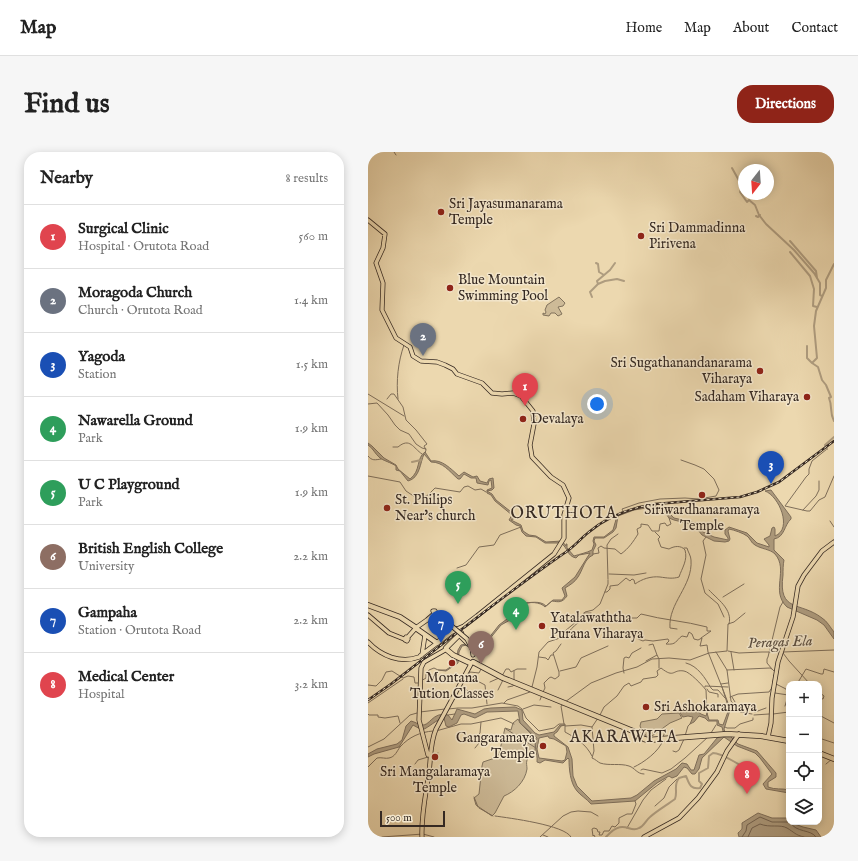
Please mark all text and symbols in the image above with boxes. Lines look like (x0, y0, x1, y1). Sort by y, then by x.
text: Map (20, 16, 56, 40)
text: Home (626, 19, 662, 37)
text: Map (684, 19, 711, 37)
text: About (733, 19, 769, 37)
text: Contact (791, 19, 838, 37)
button: Directions (737, 85, 834, 123)
text: Find us (24, 87, 110, 122)
north arrow (738, 164, 774, 200)
text: Nearby (40, 168, 93, 189)
text: 8 results (285, 170, 328, 187)
place label: Sri Jayasumanarama Temple (449, 195, 564, 229)
marker: Sri Jayasumanarama Temple (436, 207, 446, 217)
text: Surgical Clinic (78, 219, 169, 238)
place label: Sri Dammadinna Pirivena (649, 219, 746, 253)
text: 1 (51, 228, 55, 245)
text: 560 m (299, 228, 328, 245)
marker: Sri Dammadinna Pirivena (636, 231, 646, 241)
text: Hospital · Orutota Road (78, 238, 209, 255)
place label: Blue Mountain Swimming Pool (458, 271, 548, 305)
text: Moragoda Church (78, 283, 192, 302)
marker: Blue Mountain Swimming Pool (445, 283, 455, 293)
text: 2 (50, 292, 56, 309)
text: 1.4 km (294, 292, 328, 309)
text: Church · Orutota Road (78, 302, 203, 319)
pin: 2 (410, 323, 436, 356)
text: Yagoda (78, 347, 125, 366)
place label: Sri Sugathanandanarama Viharaya (610, 354, 753, 388)
text: 3 (51, 356, 55, 373)
text: 1.5 km (296, 356, 328, 373)
text: Station (78, 366, 117, 383)
marker: Sri Sugathanandanarama Viharaya (755, 366, 765, 376)
pin: 1 (512, 373, 538, 406)
place label: Sadaham Viharaya (695, 388, 800, 406)
marker: Sadaham Viharaya (802, 392, 812, 402)
your location (587, 394, 607, 414)
place label: Devalaya (531, 410, 584, 428)
text: Nawarella Ground (78, 411, 193, 430)
marker: Devalaya (518, 414, 528, 424)
text: 4 (50, 420, 56, 437)
text: 1.9 km (295, 420, 328, 437)
text: Park (78, 430, 103, 447)
pin: 3 (758, 451, 784, 484)
text: U C Playground (78, 475, 180, 494)
text: 5 (51, 484, 55, 501)
text: 1.9 km (295, 484, 328, 501)
marker: Siriwardhanaramaya Temple (697, 490, 707, 500)
place label: St. Philips Near's church (395, 491, 476, 525)
text: Park (78, 494, 103, 511)
place label: Siriwardhanaramaya Temple (644, 501, 761, 535)
marker: St. Philips Near's church (382, 503, 392, 513)
district label: ORUTHOTA (511, 504, 618, 524)
text: British English College (78, 539, 223, 558)
text: 6 (50, 548, 56, 565)
text: 2.2 km (293, 548, 328, 565)
text: University (78, 558, 134, 575)
pin: 5 (445, 571, 471, 604)
pin: 4 (503, 597, 529, 630)
text: Gampaha (78, 603, 137, 622)
place label: Yatalawaththa Purana Viharaya (550, 609, 644, 643)
pin: 7 (428, 610, 454, 643)
text: 7 (50, 612, 56, 629)
text: 2.2 km (293, 612, 328, 629)
marker: Yatalawaththa Purana Viharaya (537, 621, 547, 631)
text: Station · Orutota Road (78, 622, 201, 639)
pin: 6 (468, 631, 494, 664)
water label: Peragas Ela (747, 631, 813, 654)
marker: Montana Tution Classes (447, 658, 457, 668)
text: Medical Center (78, 667, 174, 686)
place label: Montana Tution Classes (410, 669, 494, 703)
text: 8 (50, 676, 56, 693)
text: 3.2 km (294, 676, 328, 693)
map controls (786, 681, 822, 825)
button: + (786, 681, 822, 717)
text: Hospital (78, 686, 125, 703)
place label: Sri Ashokaramaya (654, 698, 758, 716)
marker: Sri Ashokaramaya (641, 702, 651, 712)
button: − (786, 717, 822, 753)
district label: AKARAWITA (569, 728, 678, 748)
place label: Gangaramaya Temple (456, 729, 536, 763)
marker: Gangaramaya Temple (538, 741, 548, 751)
marker: Sri Mangalaramaya Temple (430, 752, 440, 762)
button: locate (786, 753, 822, 789)
pin: 8 (734, 761, 760, 794)
place label: Sri Mangalaramaya Temple (380, 763, 491, 797)
button: layers (786, 789, 822, 825)
scale bar (380, 809, 445, 828)
text: 500 m (386, 811, 412, 825)

